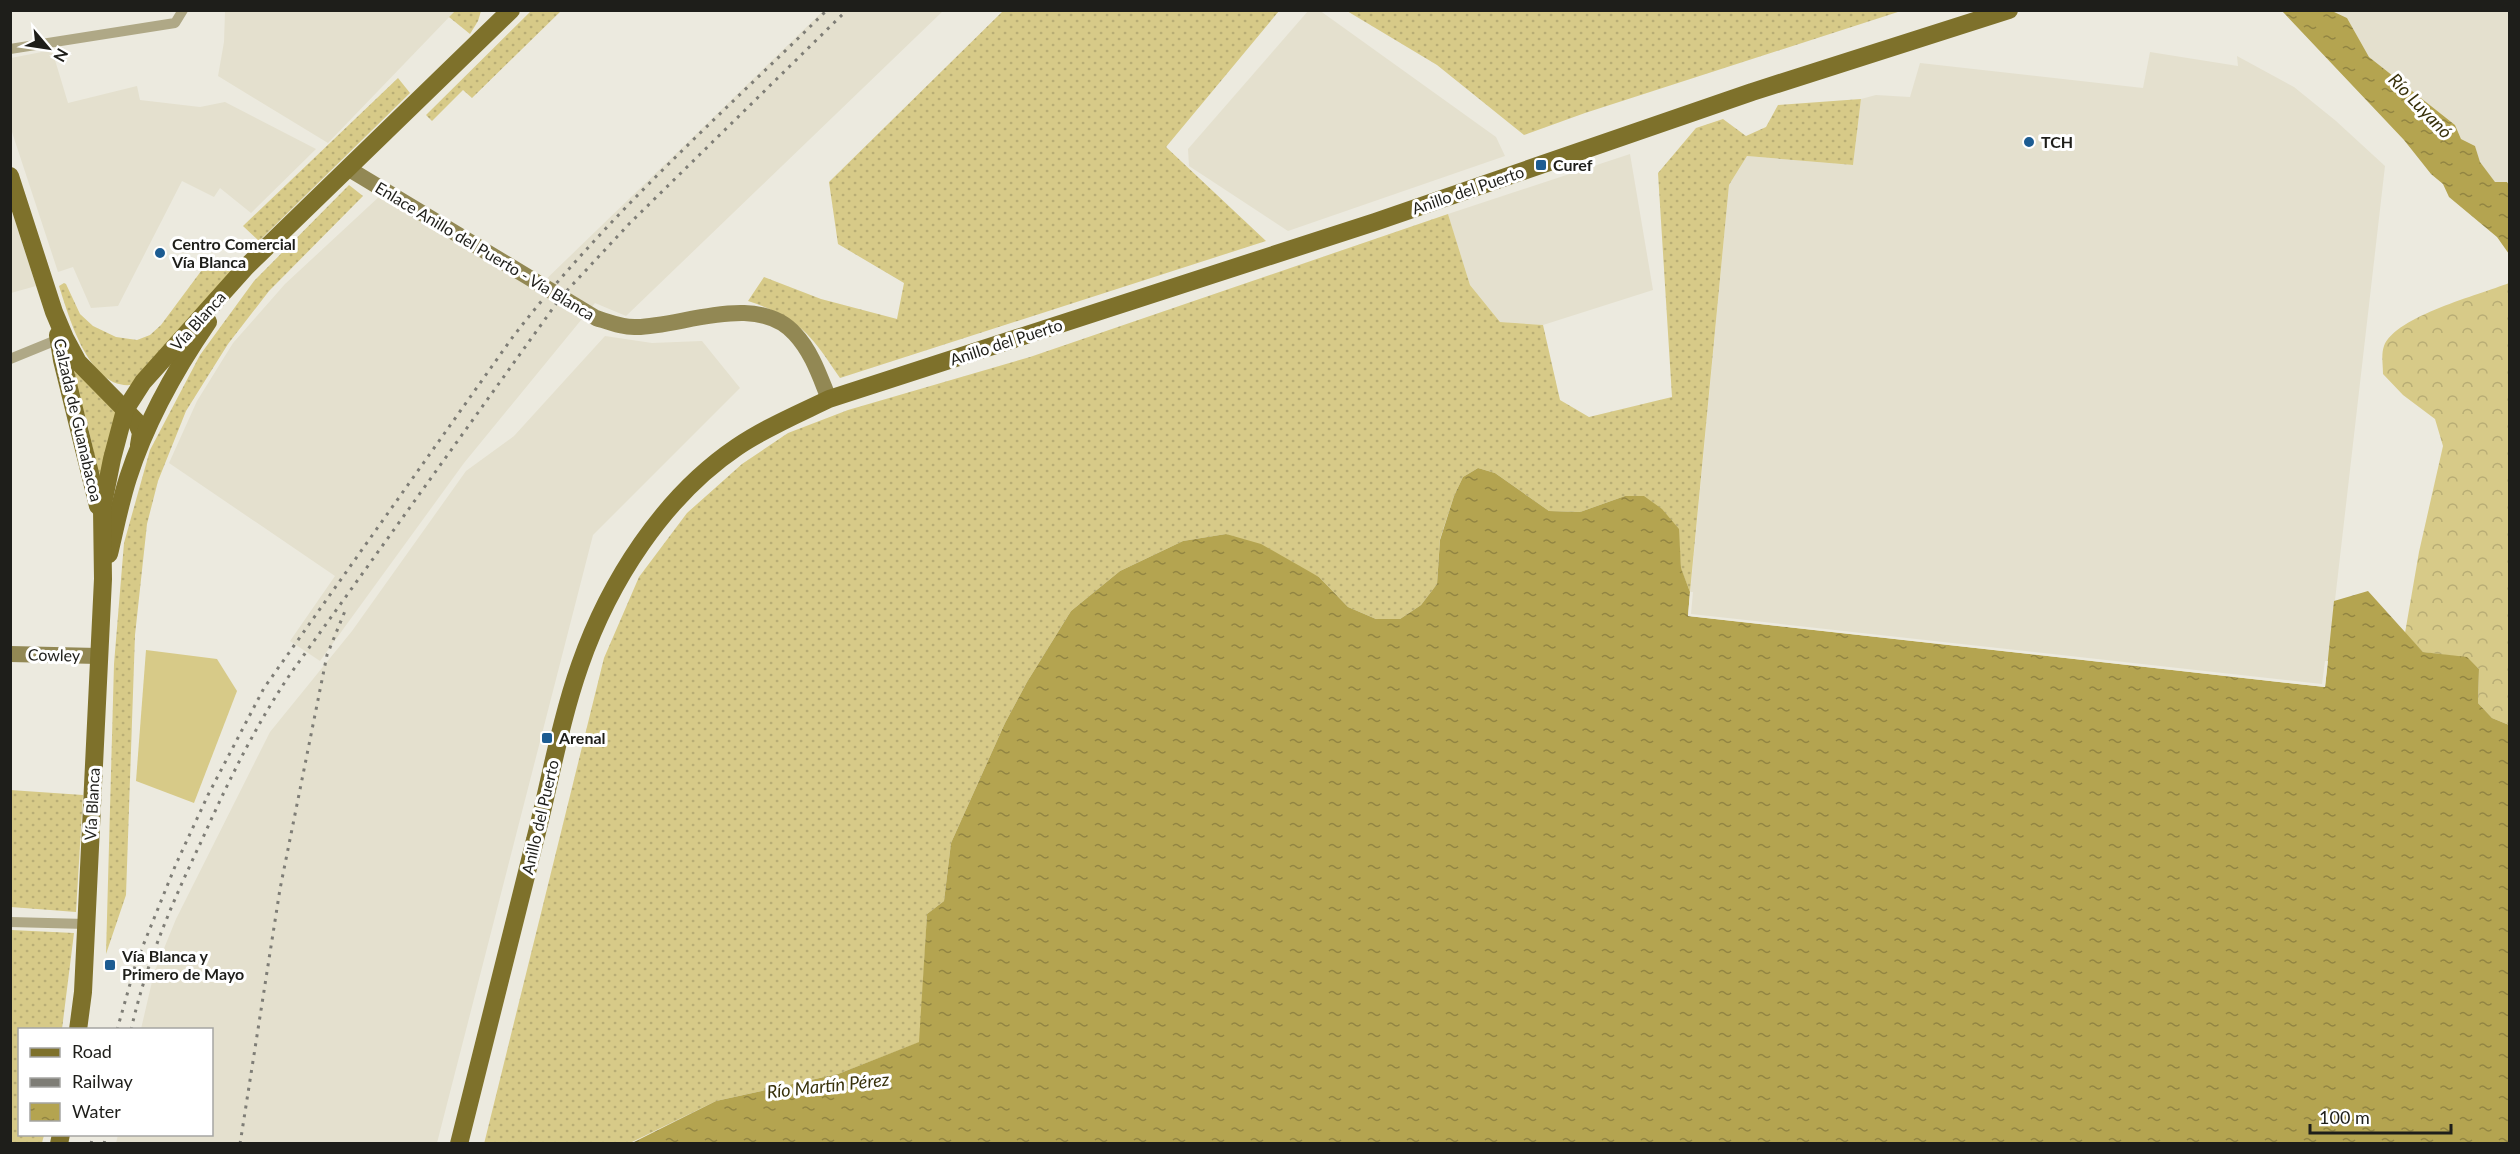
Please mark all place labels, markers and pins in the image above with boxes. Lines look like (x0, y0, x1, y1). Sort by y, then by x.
place label: TCH (2041, 132, 2073, 151)
marker: TCH (2022, 135, 2036, 149)
place label: Curef (1553, 155, 1593, 174)
marker: Curef (1534, 158, 1548, 172)
place label: Centro Comercial Vía Blanca (171, 234, 296, 271)
marker: Centro Comercial Vía Blanca (153, 246, 167, 260)
place label: Arenal (558, 728, 606, 747)
marker: Arenal (540, 731, 554, 745)
place label: Vía Blanca y Primero de Mayo (121, 946, 244, 983)
marker: Vía Blanca y Primero de Mayo (103, 958, 117, 972)

